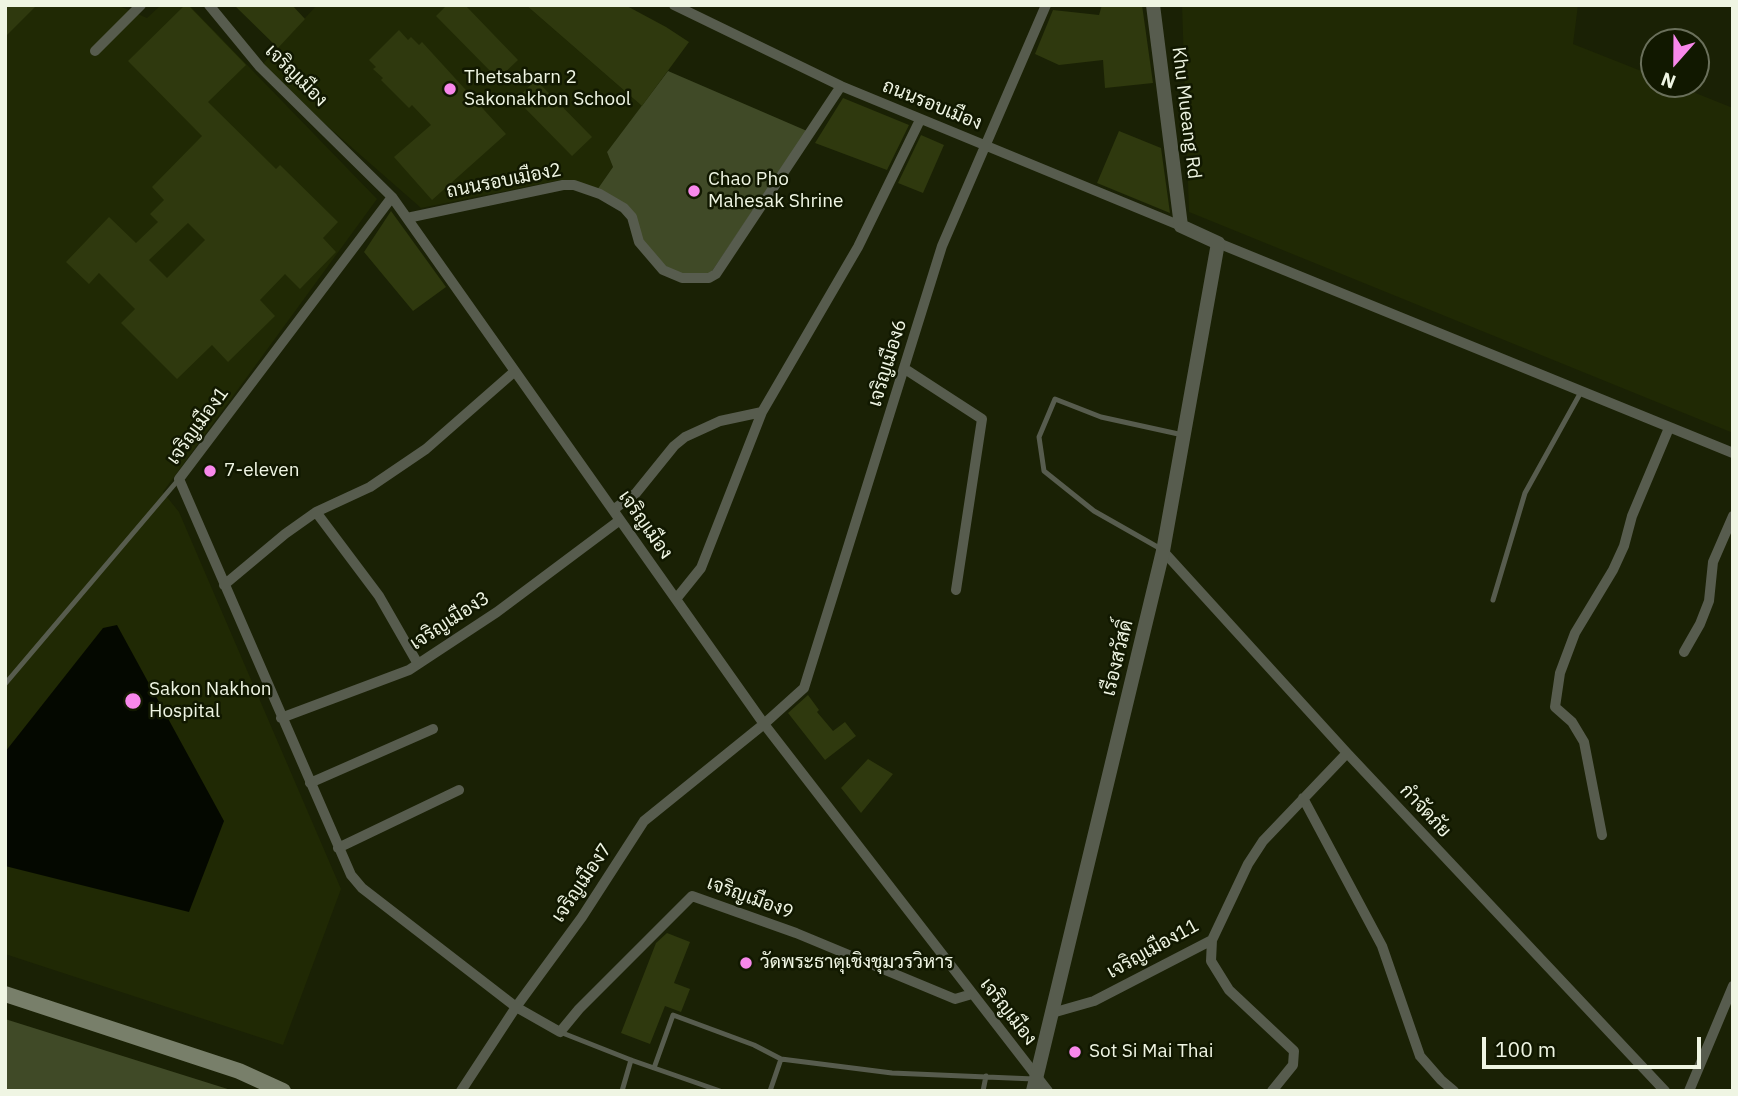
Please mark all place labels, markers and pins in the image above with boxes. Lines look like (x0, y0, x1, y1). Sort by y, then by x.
place label: Thetsabarn 2 Sakonakhon School (464, 67, 631, 111)
marker: Thetsabarn 2 Sakonakhon School (442, 81, 458, 97)
place label: Chao Pho Mahesak Shrine (708, 169, 843, 213)
marker: Chao Pho Mahesak Shrine (686, 183, 702, 199)
place label: 7-eleven (224, 460, 299, 482)
marker: 7-eleven (202, 463, 218, 479)
place label: Sakon Nakhon Hospital (149, 679, 272, 723)
marker: Sakon Nakhon Hospital (123, 691, 143, 711)
place label: วัดพระธาตุเชิงชุมวรวิหาร (760, 952, 953, 974)
marker: วัดพระธาตุเชิงชุมวรวิหาร (738, 955, 754, 971)
place label: Sot Si Mai Thai (1089, 1041, 1213, 1063)
marker: Sot Si Mai Thai (1067, 1044, 1083, 1060)

